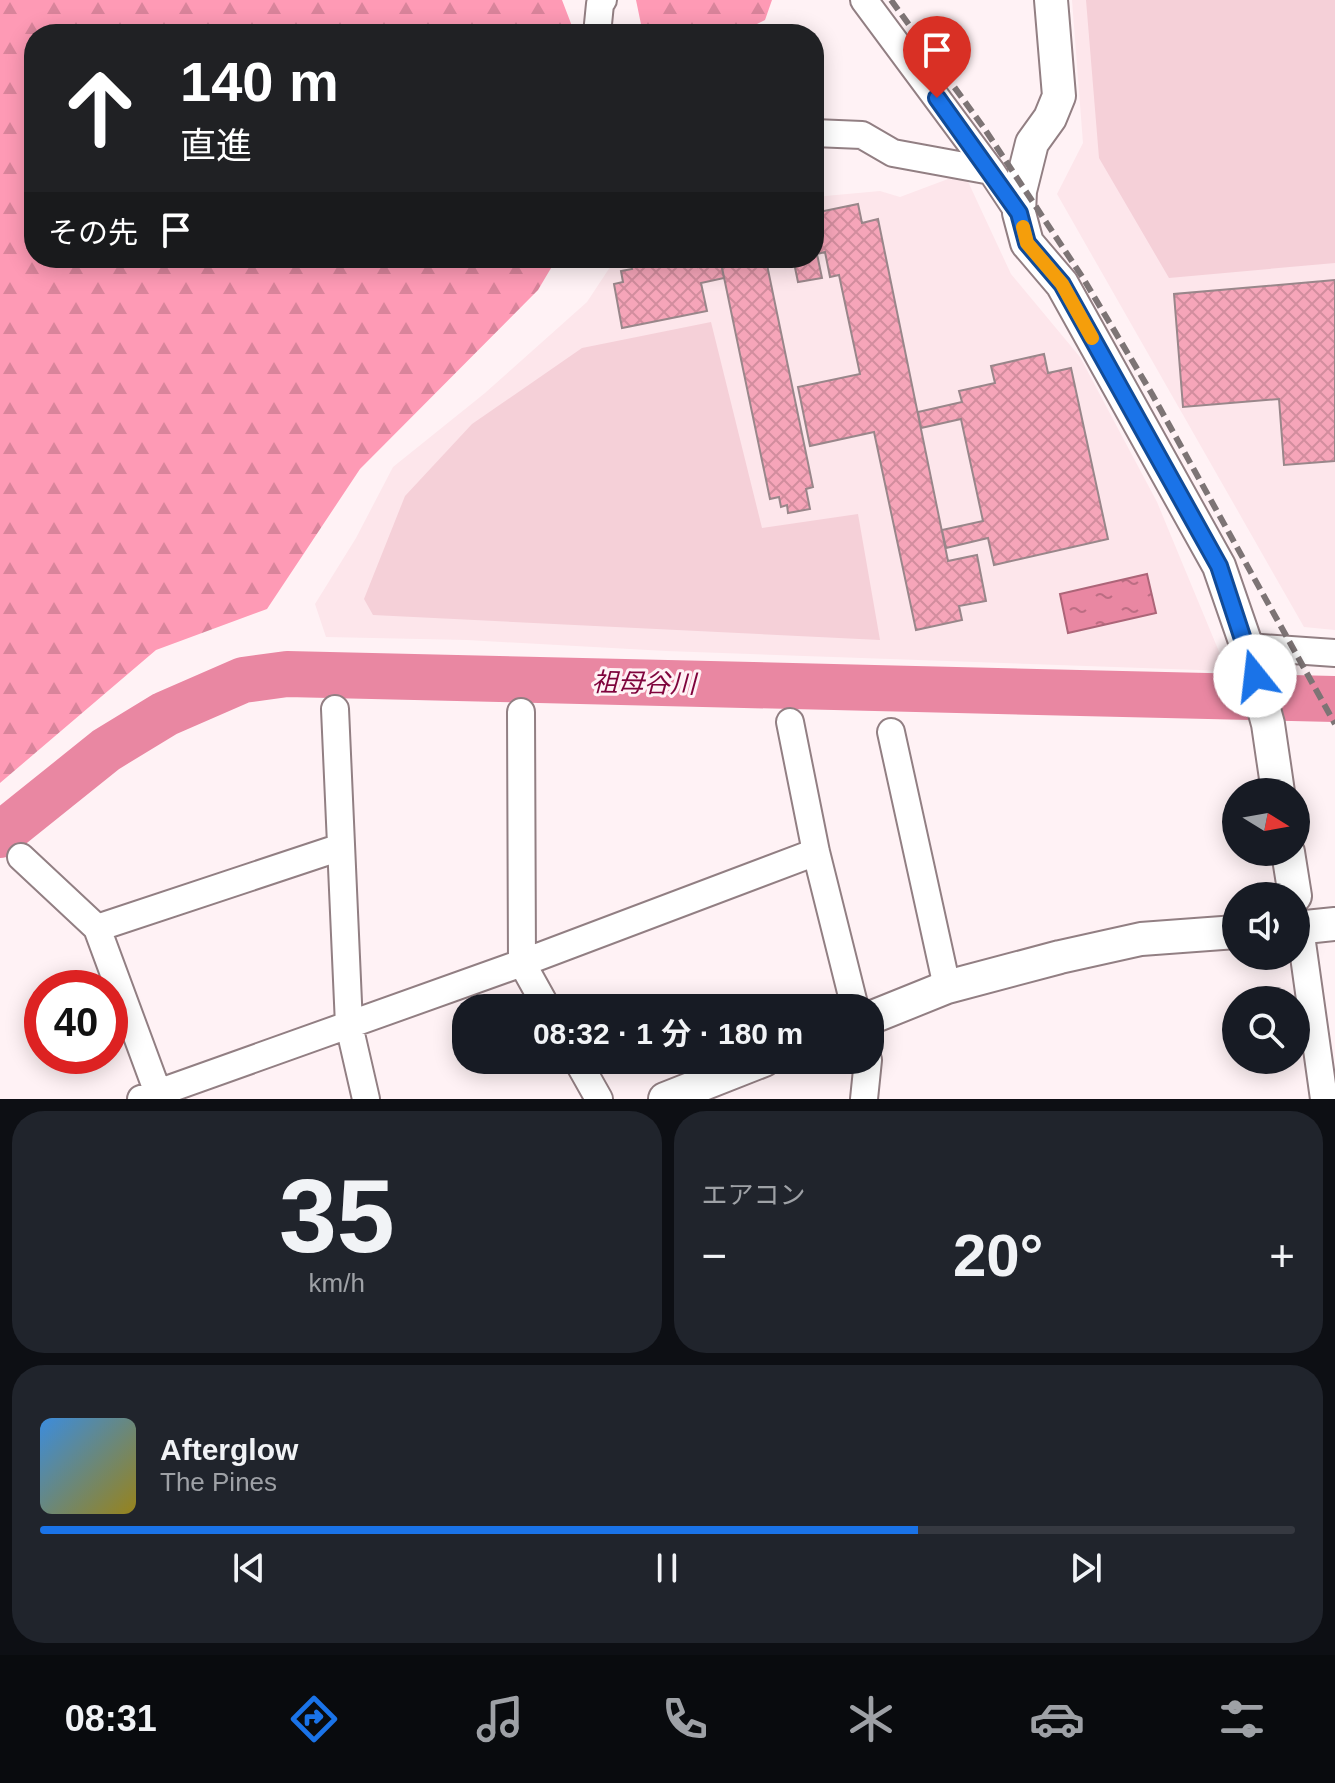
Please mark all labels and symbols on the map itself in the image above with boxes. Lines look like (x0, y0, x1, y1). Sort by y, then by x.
pin (903, 16, 971, 98)
position arrow (1213, 634, 1297, 718)
water label: 祖母谷川 (592, 667, 699, 699)
north arrow (1222, 778, 1310, 866)
speed limit sign: 40 (24, 970, 128, 1074)

